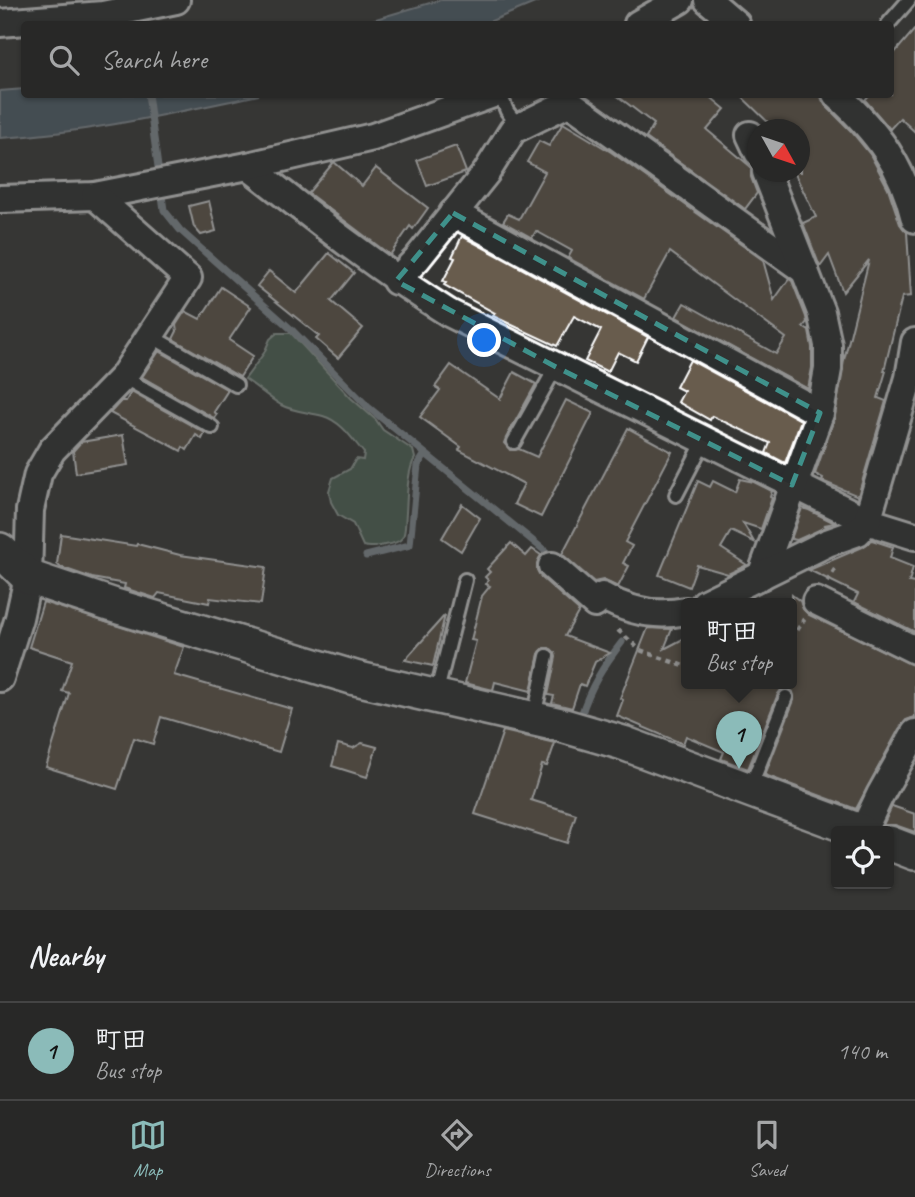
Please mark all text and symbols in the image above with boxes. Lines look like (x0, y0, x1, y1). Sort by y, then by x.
search box (21, 21, 894, 98)
icon: search (45, 41, 83, 79)
text: Search here (101, 43, 207, 76)
north arrow (747, 119, 810, 182)
your location (467, 323, 501, 357)
popup (681, 598, 797, 689)
text: 町田 (706, 615, 758, 648)
text: Bus stop (706, 648, 772, 677)
pin: 1 (716, 711, 762, 769)
map controls (831, 826, 894, 889)
button: locate (831, 826, 894, 889)
text: Nearby (28, 937, 104, 975)
text: 町田 (95, 1023, 147, 1056)
text: 1 (46, 1037, 56, 1066)
text: 140 m (838, 1037, 887, 1066)
text: Bus stop (95, 1056, 161, 1085)
tab: Map (129, 1116, 167, 1182)
tab: Directions (424, 1116, 491, 1182)
tab: Saved (748, 1116, 786, 1182)

